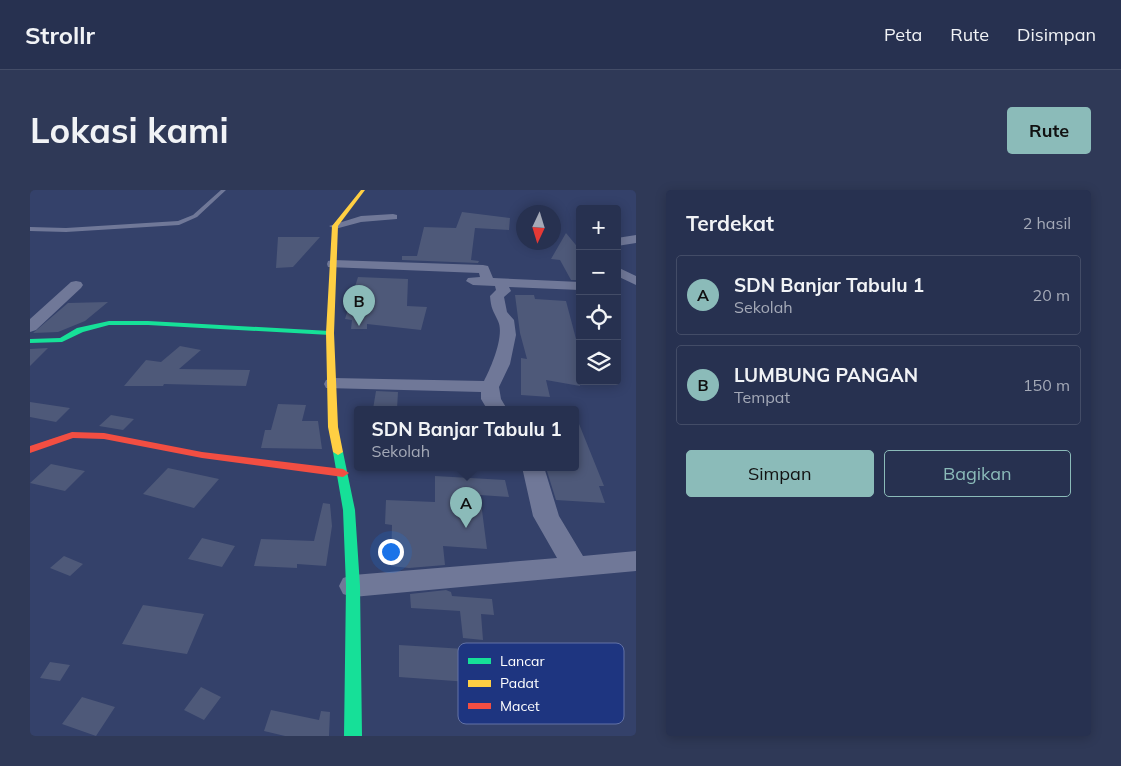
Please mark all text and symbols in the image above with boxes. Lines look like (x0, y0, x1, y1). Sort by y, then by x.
text: Strollr (25, 20, 95, 50)
text: Peta (884, 23, 922, 46)
text: Rute (950, 23, 989, 46)
text: Disimpan (1017, 23, 1096, 46)
button: Rute (1007, 107, 1091, 154)
text: Lokasi kami (30, 108, 229, 152)
north arrow (516, 205, 561, 250)
map controls (576, 205, 621, 385)
button: + (576, 205, 621, 250)
text: Terdekat (686, 210, 774, 236)
text: 2 hasil (1023, 213, 1071, 233)
button: − (576, 250, 621, 295)
text: SDN Banjar Tabulu 1 (734, 273, 924, 297)
pin: B (343, 285, 375, 326)
text: A (697, 285, 709, 305)
text: 20 m (1033, 285, 1070, 305)
button: locate (576, 295, 621, 340)
text: Sekolah (734, 297, 793, 317)
button: layers (576, 340, 621, 385)
text: LUMBUNG PANGAN (734, 363, 918, 387)
text: B (697, 375, 709, 395)
text: 150 m (1023, 375, 1070, 395)
text: Tempat (734, 387, 790, 407)
popup (354, 406, 579, 471)
text: SDN Banjar Tabulu 1 (371, 417, 562, 441)
text: Sekolah (371, 441, 430, 461)
button: Simpan (686, 450, 874, 497)
button: Bagikan (884, 450, 1071, 497)
pin: A (450, 487, 482, 528)
your location (378, 539, 404, 565)
legend (458, 643, 624, 724)
text: Lancar (500, 652, 546, 670)
text: Padat (500, 674, 539, 692)
text: Macet (500, 697, 540, 715)

